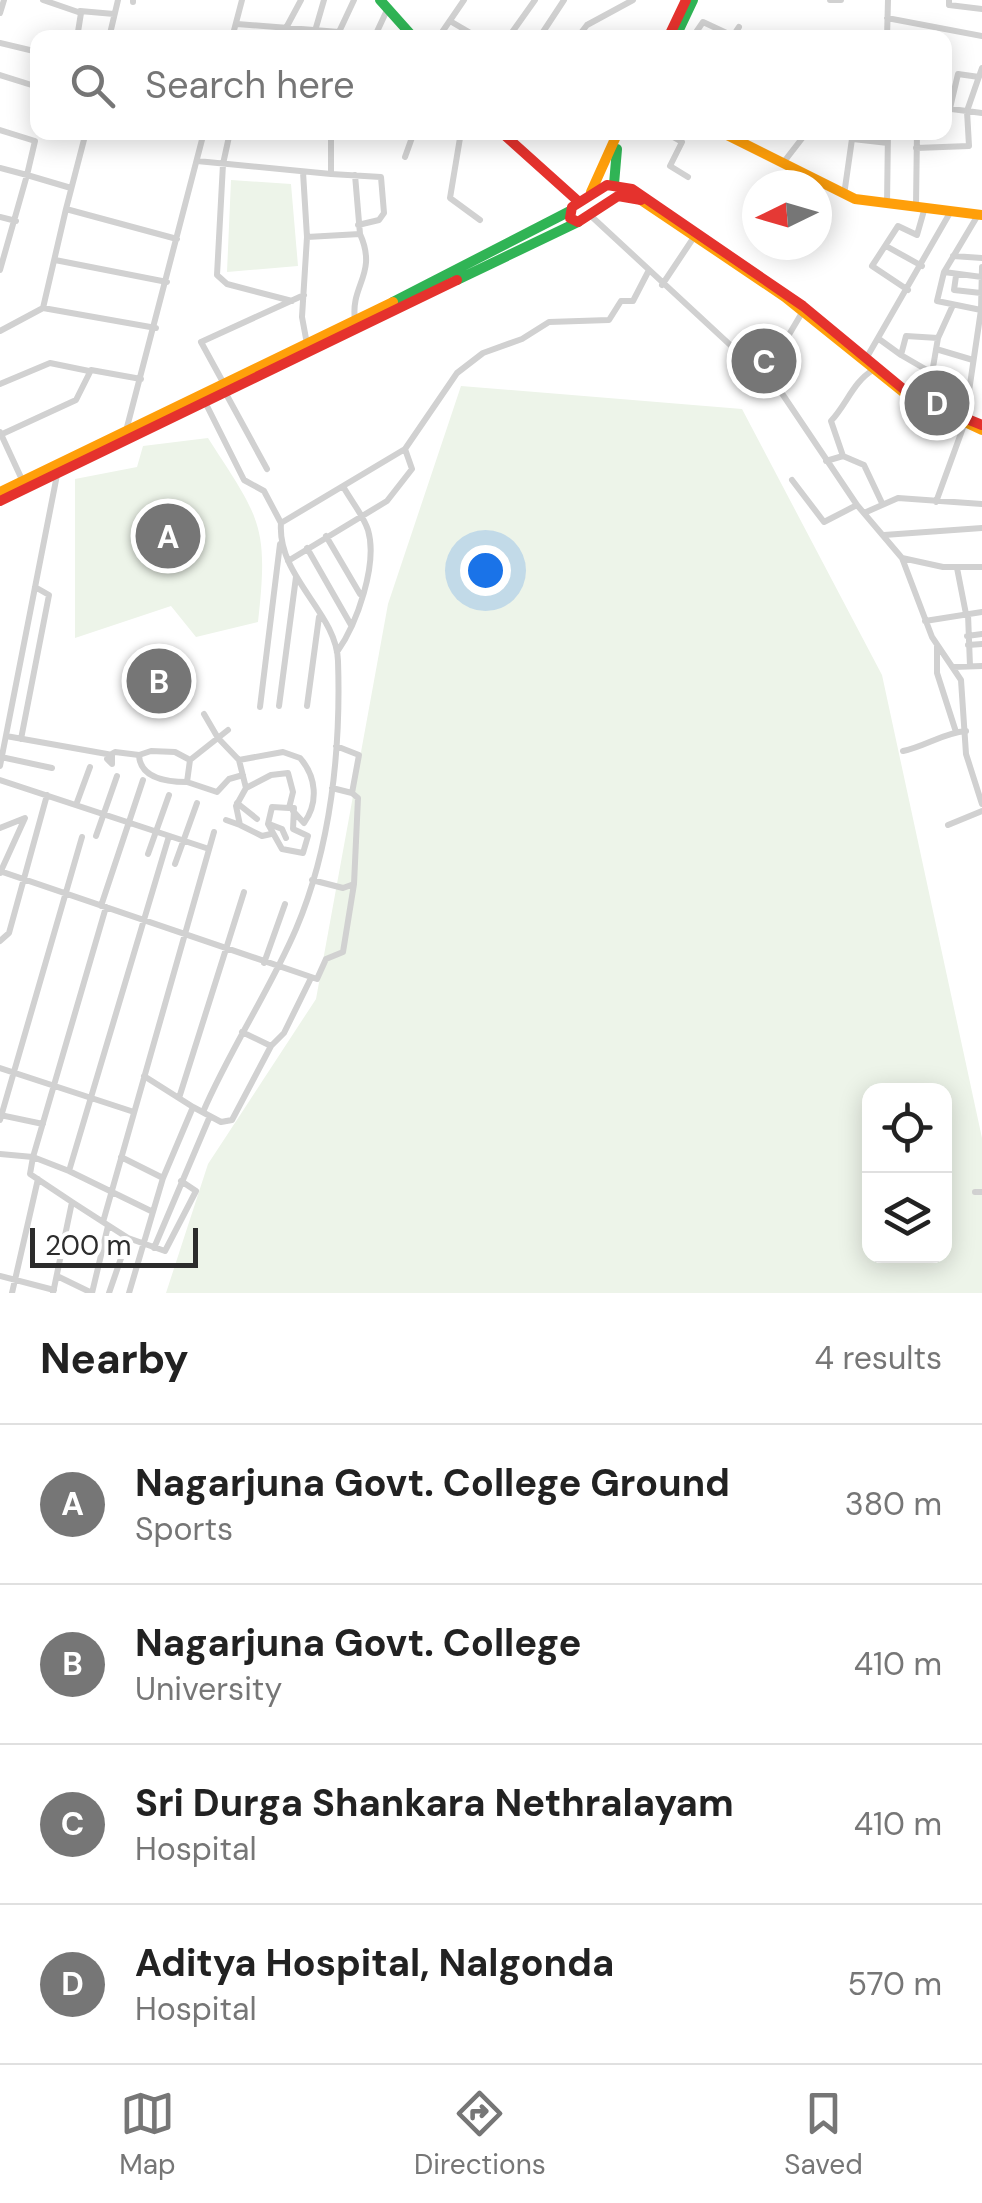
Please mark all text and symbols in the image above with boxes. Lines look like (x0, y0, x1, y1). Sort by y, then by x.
search box (30, 30, 952, 140)
icon: search (65, 58, 120, 113)
text: Search here (145, 60, 355, 110)
north arrow (742, 170, 832, 260)
pin: C (732, 324, 796, 398)
pin: D (904, 366, 970, 440)
pin: A (136, 498, 200, 574)
your location (460, 545, 511, 596)
pin: B (126, 644, 192, 718)
map controls (862, 1083, 952, 1263)
button: locate (862, 1083, 952, 1173)
button: layers (862, 1173, 952, 1263)
scale bar (30, 1223, 198, 1268)
text: 200 m (45, 1227, 132, 1264)
text: Nearby (40, 1331, 189, 1386)
text: 4 results (815, 1337, 942, 1379)
text: Nagarjuna Govt. College Ground (135, 1458, 730, 1508)
text: A (61, 1483, 84, 1525)
text: 380 m (845, 1483, 942, 1525)
text: Sports (135, 1508, 233, 1550)
text: Nagarjuna Govt. College (135, 1618, 581, 1668)
text: B (62, 1643, 83, 1685)
text: 410 m (854, 1643, 942, 1685)
text: University (135, 1668, 282, 1710)
text: Sri Durga Shankara Nethralayam (135, 1778, 734, 1828)
text: C (61, 1803, 84, 1845)
text: 410 m (854, 1803, 942, 1845)
text: Hospital (135, 1828, 257, 1870)
text: Aditya Hospital, Nalgonda (135, 1938, 614, 1988)
text: D (61, 1963, 84, 2005)
text: 570 m (847, 1963, 942, 2005)
text: Hospital (135, 1988, 257, 2030)
tab: Map (119, 2086, 176, 2183)
tab: Directions (414, 2086, 546, 2183)
tab: Saved (784, 2086, 863, 2183)

